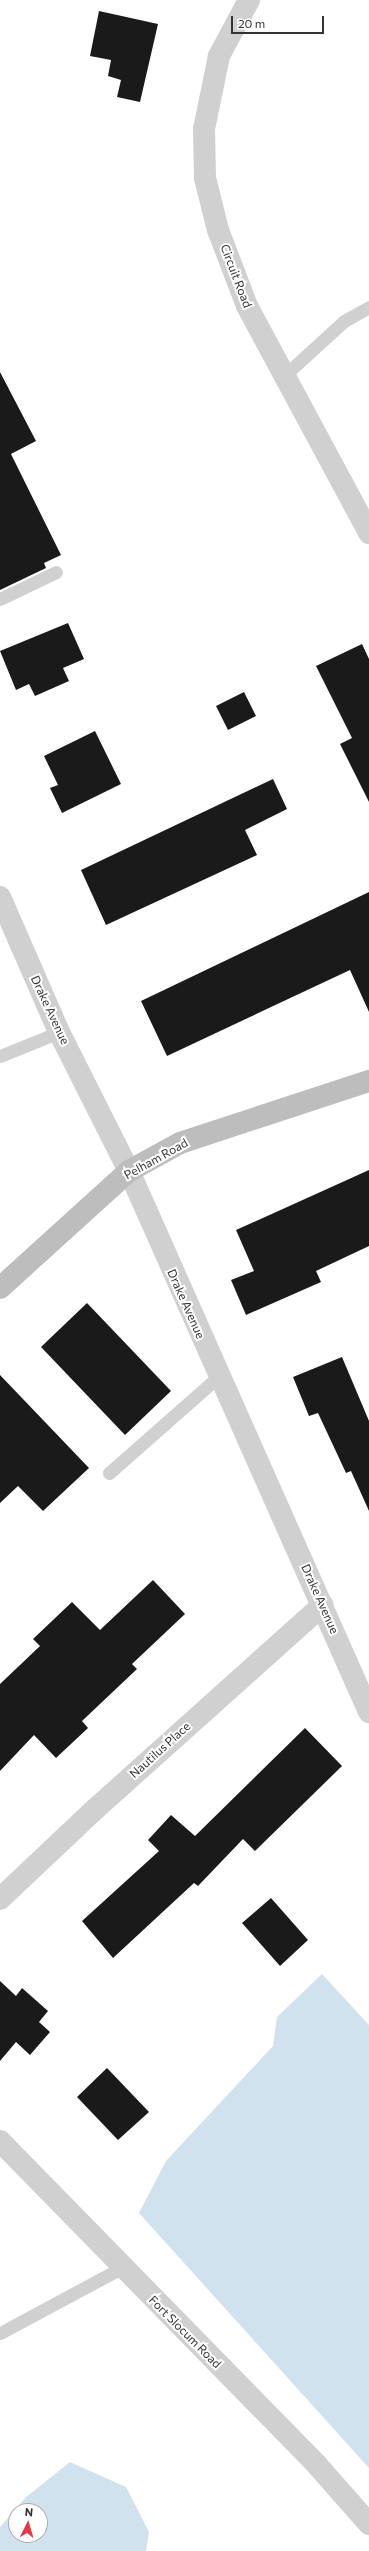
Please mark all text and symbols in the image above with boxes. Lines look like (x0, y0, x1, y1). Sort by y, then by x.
scale bar (233, 8, 326, 34)
text: 20 m (238, 16, 265, 30)
street label: Circuit Road (217, 242, 255, 310)
street label: Drake Avenue (28, 973, 72, 1047)
street label: Pelham Road (122, 1136, 190, 1182)
street label: Drake Avenue (164, 1267, 208, 1341)
street label: Drake Avenue (298, 1562, 342, 1636)
street label: Nautilus Place (127, 1719, 193, 1781)
street label: Fort Slocum Road (146, 2293, 224, 2371)
north arrow (8, 2503, 48, 2543)
text: N (24, 2505, 34, 2518)

